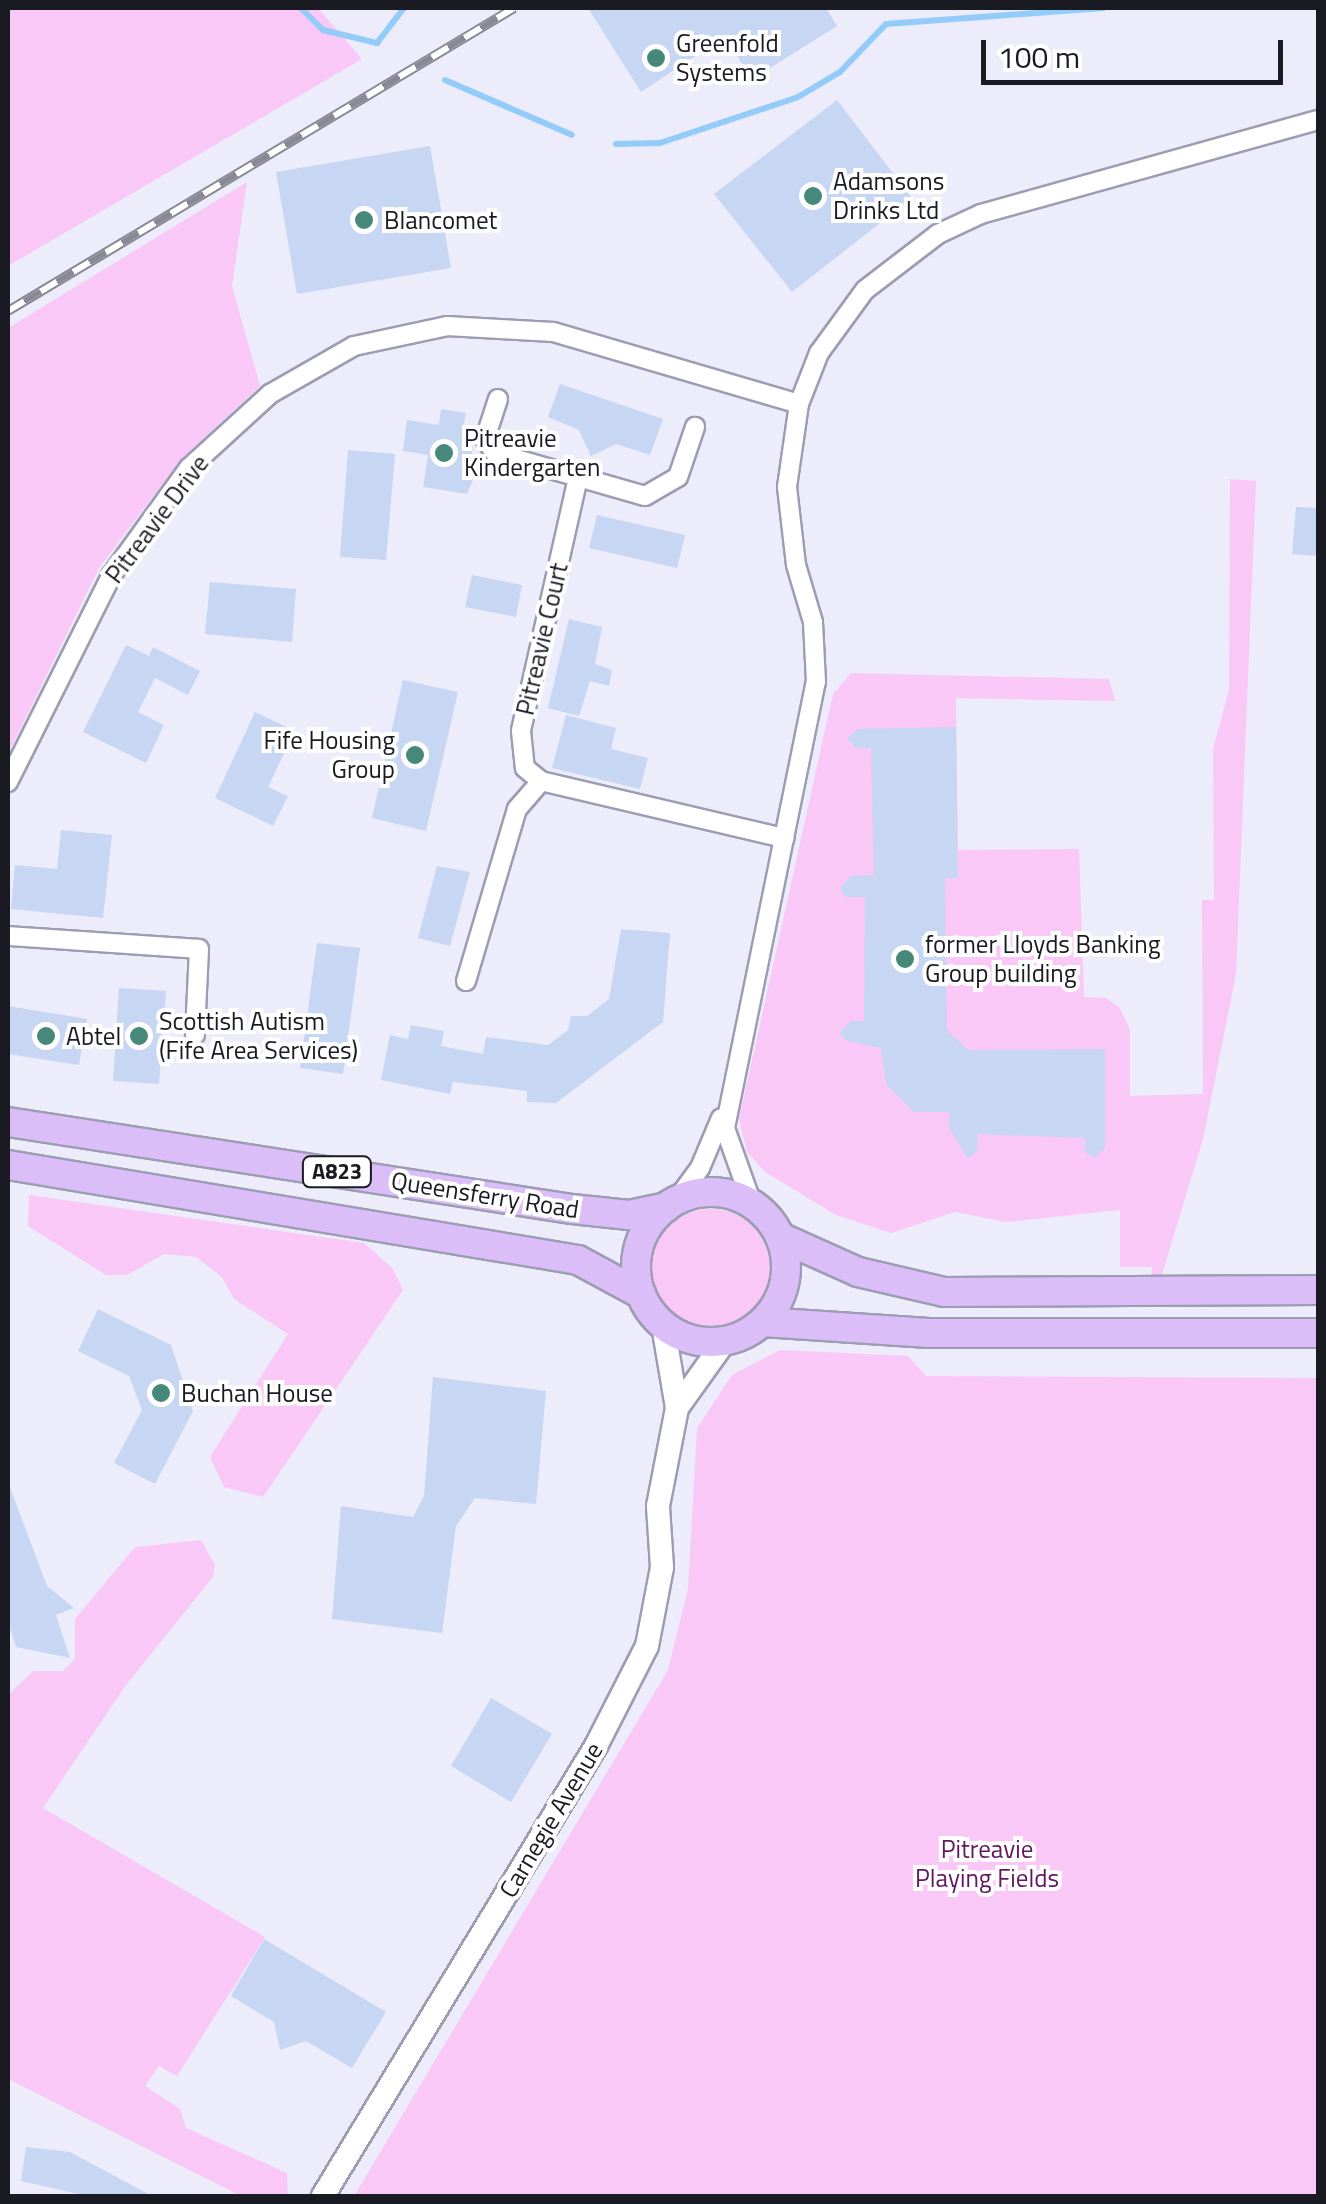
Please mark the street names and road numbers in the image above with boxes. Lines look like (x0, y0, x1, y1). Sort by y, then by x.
street label: Pitreavie Drive (99, 449, 215, 589)
street label: Pitreavie Court (510, 560, 574, 718)
road number: A823 (300, 1155, 374, 1189)
street label: Queensferry Road (389, 1165, 581, 1225)
street label: Carnegie Avenue (493, 1737, 609, 1903)

